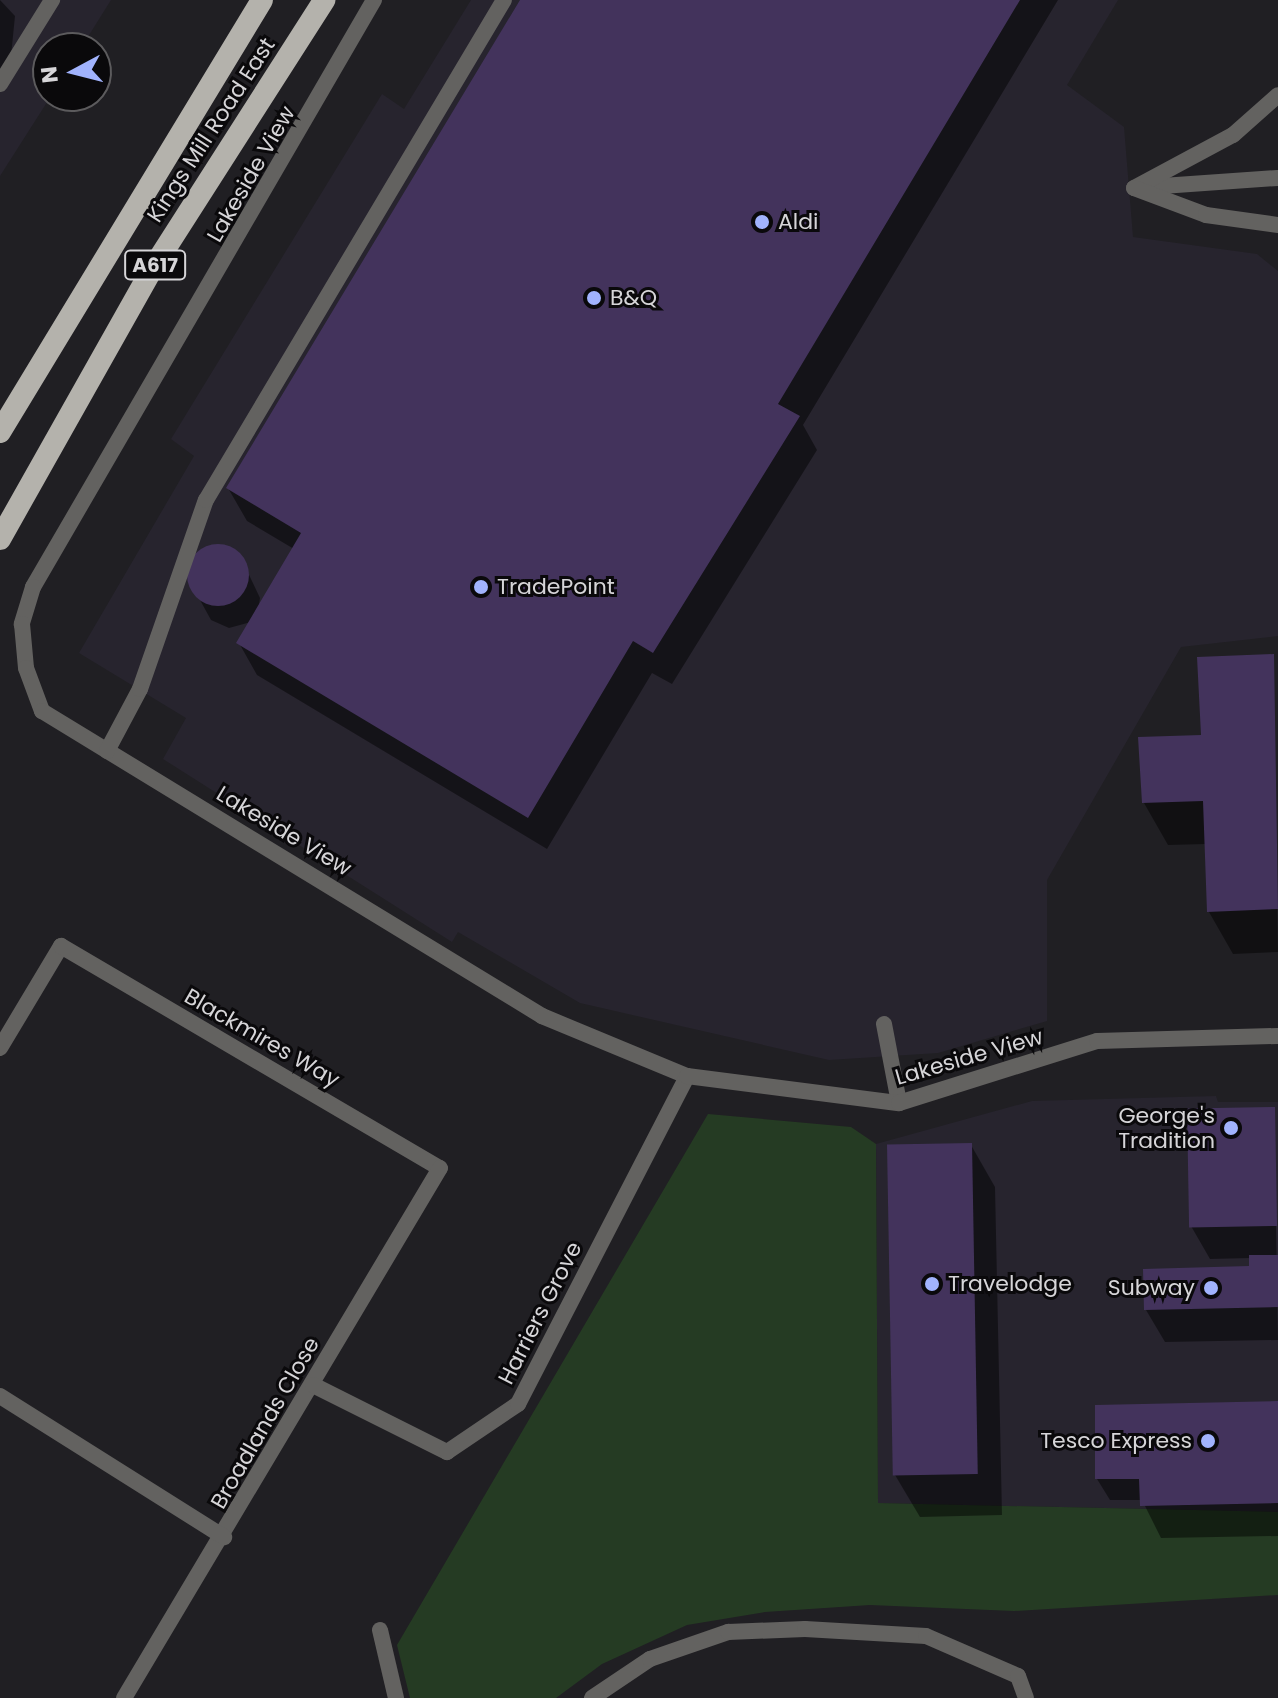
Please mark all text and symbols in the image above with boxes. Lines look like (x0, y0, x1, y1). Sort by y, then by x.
north arrow (32, 32, 112, 112)
street label: Kings Mill Road East (141, 33, 281, 227)
text: N (33, 65, 66, 85)
street label: Lakeside View (201, 101, 301, 247)
place label: Aldi (778, 209, 819, 235)
marker: Aldi (753, 213, 771, 231)
road number: A617 (123, 249, 187, 281)
place label: B&Q (610, 285, 657, 311)
marker: B&Q (585, 289, 603, 307)
place label: TradePoint (497, 574, 615, 600)
marker: TradePoint (472, 578, 490, 596)
street label: Lakeside View (212, 780, 356, 882)
street label: Blackmires Way (180, 983, 344, 1093)
street label: Lakeside View (892, 1023, 1046, 1091)
place label: George's Tradition (1118, 1102, 1215, 1154)
marker: George's Tradition (1222, 1119, 1240, 1137)
street label: Harriers Grove (493, 1237, 587, 1389)
place label: Travelodge (948, 1271, 1072, 1297)
marker: Travelodge (923, 1275, 941, 1293)
place label: Subway (1108, 1275, 1195, 1301)
marker: Subway (1202, 1279, 1220, 1297)
street label: Broadlands Close (205, 1333, 325, 1513)
place label: Tesco Express (1040, 1428, 1192, 1454)
marker: Tesco Express (1199, 1432, 1217, 1450)

